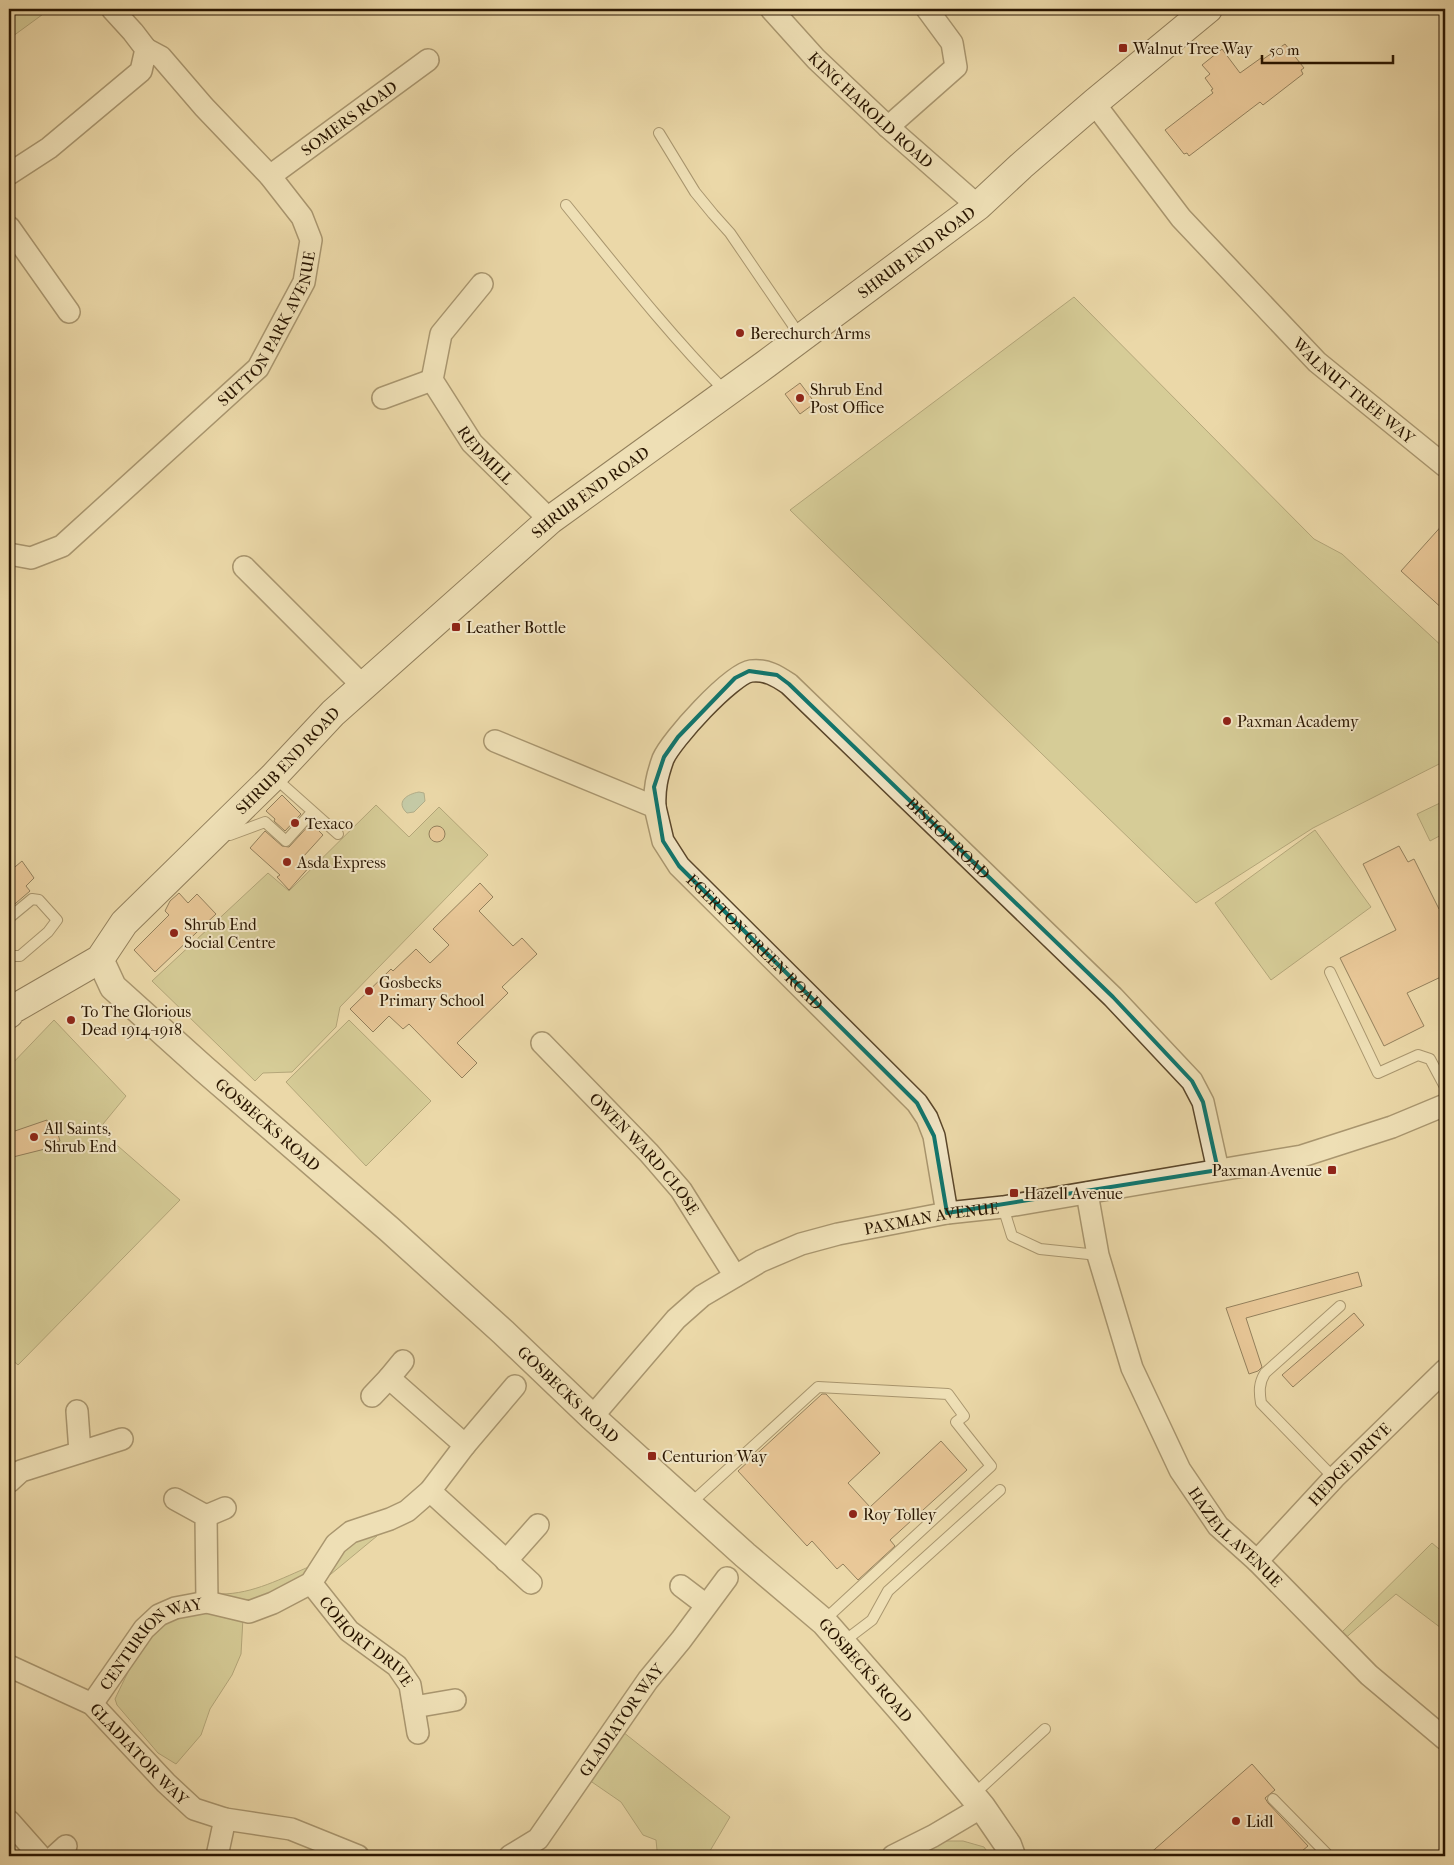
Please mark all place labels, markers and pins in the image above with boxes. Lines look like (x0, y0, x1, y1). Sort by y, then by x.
place label: Walnut Tree Way (1132, 39, 1253, 58)
marker: Walnut Tree Way (1117, 42, 1129, 54)
place label: Berechurch Arms (750, 324, 870, 343)
marker: Berechurch Arms (734, 327, 746, 339)
place label: Shrub End Post Office (810, 380, 884, 417)
marker: Shrub End Post Office (794, 392, 806, 404)
place label: Leather Bottle (466, 618, 566, 637)
marker: Leather Bottle (450, 621, 462, 633)
place label: Paxman Academy (1237, 712, 1359, 731)
marker: Paxman Academy (1221, 715, 1233, 727)
place label: Texaco (305, 814, 353, 833)
marker: Texaco (289, 817, 301, 829)
place label: Asda Express (296, 853, 386, 872)
marker: Asda Express (281, 856, 293, 868)
place label: Shrub End Social Centre (184, 915, 276, 952)
marker: Shrub End Social Centre (168, 927, 180, 939)
place label: Gosbecks Primary School (379, 973, 485, 1010)
marker: Gosbecks Primary School (363, 985, 375, 997)
place label: To The Glorious Dead 1914-1918 (81, 1002, 191, 1039)
marker: To The Glorious Dead 1914-1918 (65, 1014, 77, 1026)
place label: All Saints, Shrub End (43, 1119, 117, 1156)
marker: All Saints, Shrub End (28, 1131, 40, 1143)
place label: Paxman Avenue (1212, 1161, 1322, 1180)
marker: Paxman Avenue (1326, 1164, 1338, 1176)
place label: Hazell Avenue (1024, 1184, 1123, 1203)
marker: Hazell Avenue (1008, 1187, 1020, 1199)
place label: Centurion Way (662, 1447, 768, 1466)
marker: Centurion Way (646, 1450, 658, 1462)
place label: Roy Tolley (863, 1505, 937, 1524)
marker: Roy Tolley (847, 1508, 859, 1520)
place label: Lidl (1246, 1812, 1274, 1831)
marker: Lidl (1230, 1815, 1242, 1827)

